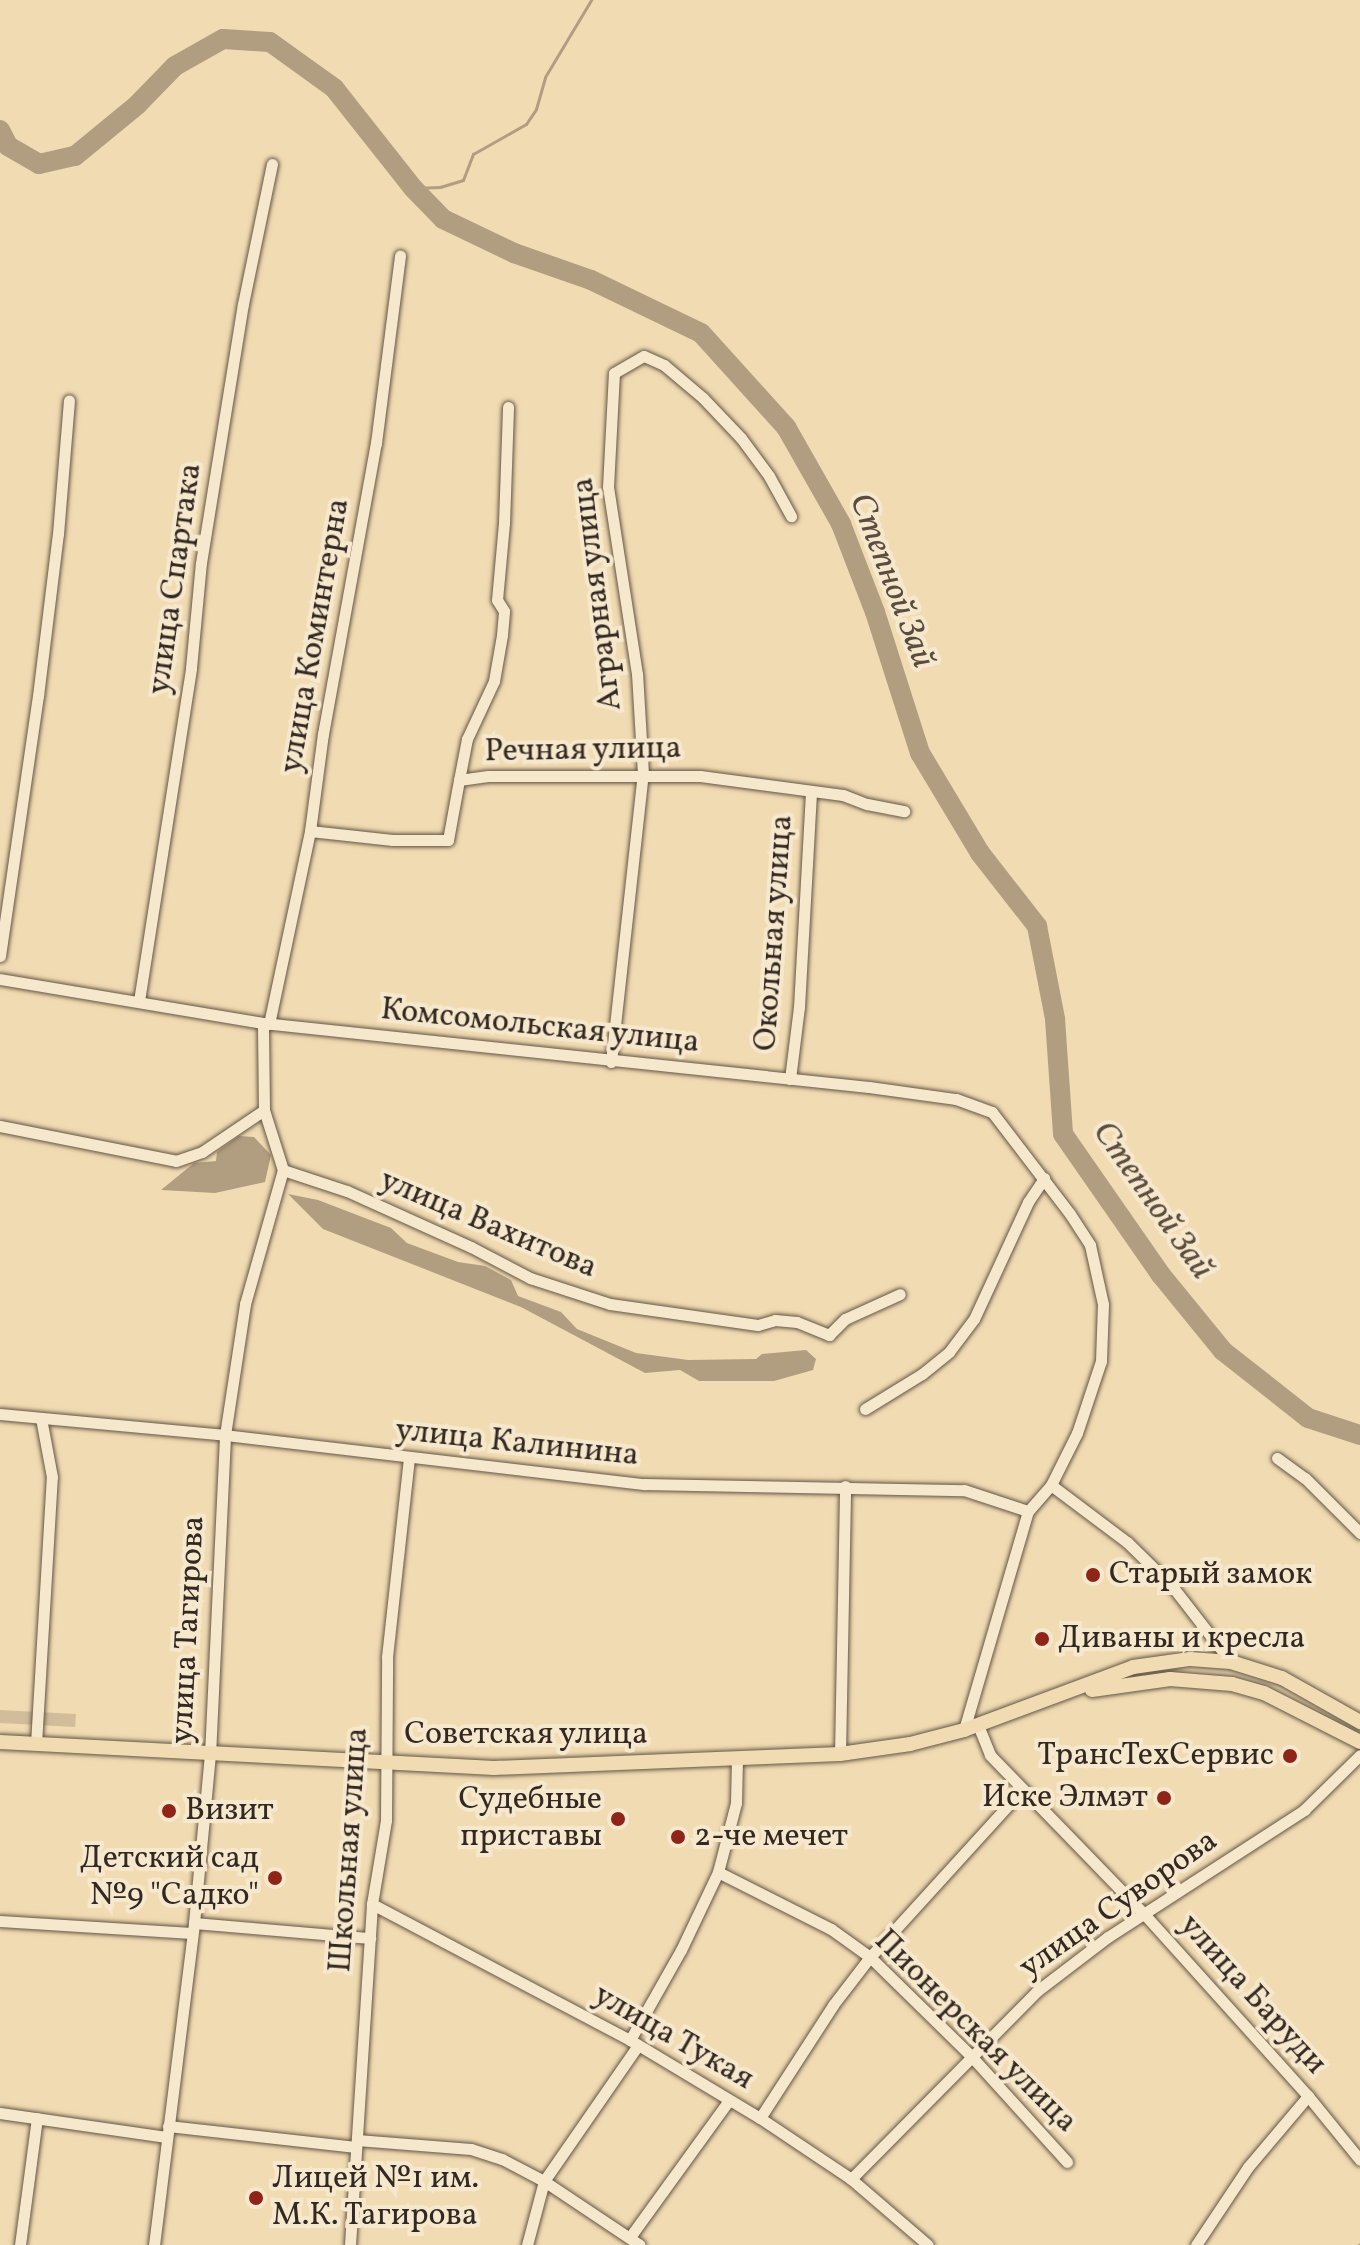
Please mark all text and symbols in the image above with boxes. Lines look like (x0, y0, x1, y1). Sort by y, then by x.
street label: улица Спартака (141, 461, 211, 697)
street label: Аграрная улица (565, 475, 631, 713)
water label: Степной Зай (839, 488, 943, 674)
street label: улица Коминтерна (273, 496, 359, 776)
street label: Речная улица (484, 730, 682, 772)
street label: Окольная улица (748, 813, 802, 1053)
street label: Комсомольская улица (378, 991, 702, 1063)
water label: Степной Зай (1083, 1114, 1221, 1288)
street label: улица Вахитова (374, 1162, 602, 1288)
street label: улица Калинина (393, 1412, 641, 1476)
street label: улица Тагирова (164, 1515, 214, 1745)
place label: Старый замок (1109, 1556, 1312, 1594)
marker: Старый замок (1084, 1566, 1102, 1584)
place label: Диваны и кресла (1058, 1620, 1305, 1658)
marker: Диваны и кресла (1033, 1630, 1051, 1648)
street label: Советская улица (404, 1716, 648, 1754)
street label: Школьная улица (322, 1726, 378, 1974)
place label: ТрансТехСервис (1037, 1737, 1274, 1775)
marker: ТрансТехСервис (1281, 1747, 1299, 1765)
place label: Иске Элмэт (982, 1779, 1148, 1817)
place label: Судебные приставы (459, 1782, 602, 1857)
marker: Иске Элмэт (1155, 1789, 1173, 1807)
place label: Визит (185, 1792, 274, 1830)
marker: Визит (160, 1802, 178, 1820)
marker: Судебные приставы (609, 1810, 627, 1828)
place label: 2-че мечет (694, 1818, 848, 1856)
street label: улица Суворова (1012, 1822, 1226, 1988)
marker: 2-че мечет (669, 1828, 687, 1846)
place label: Детский сад №9 "Садко" (80, 1841, 259, 1916)
marker: Детский сад №9 "Садко" (266, 1869, 284, 1887)
street label: улица Баруди (1170, 1907, 1334, 2083)
street label: Пионерская улица (865, 1922, 1085, 2142)
street label: улица Тукая (586, 1976, 760, 2100)
place label: Лицей №1 им. М.К. Тагирова (272, 2161, 479, 2236)
marker: Лицей №1 им. М.К. Тагирова (247, 2189, 265, 2207)

